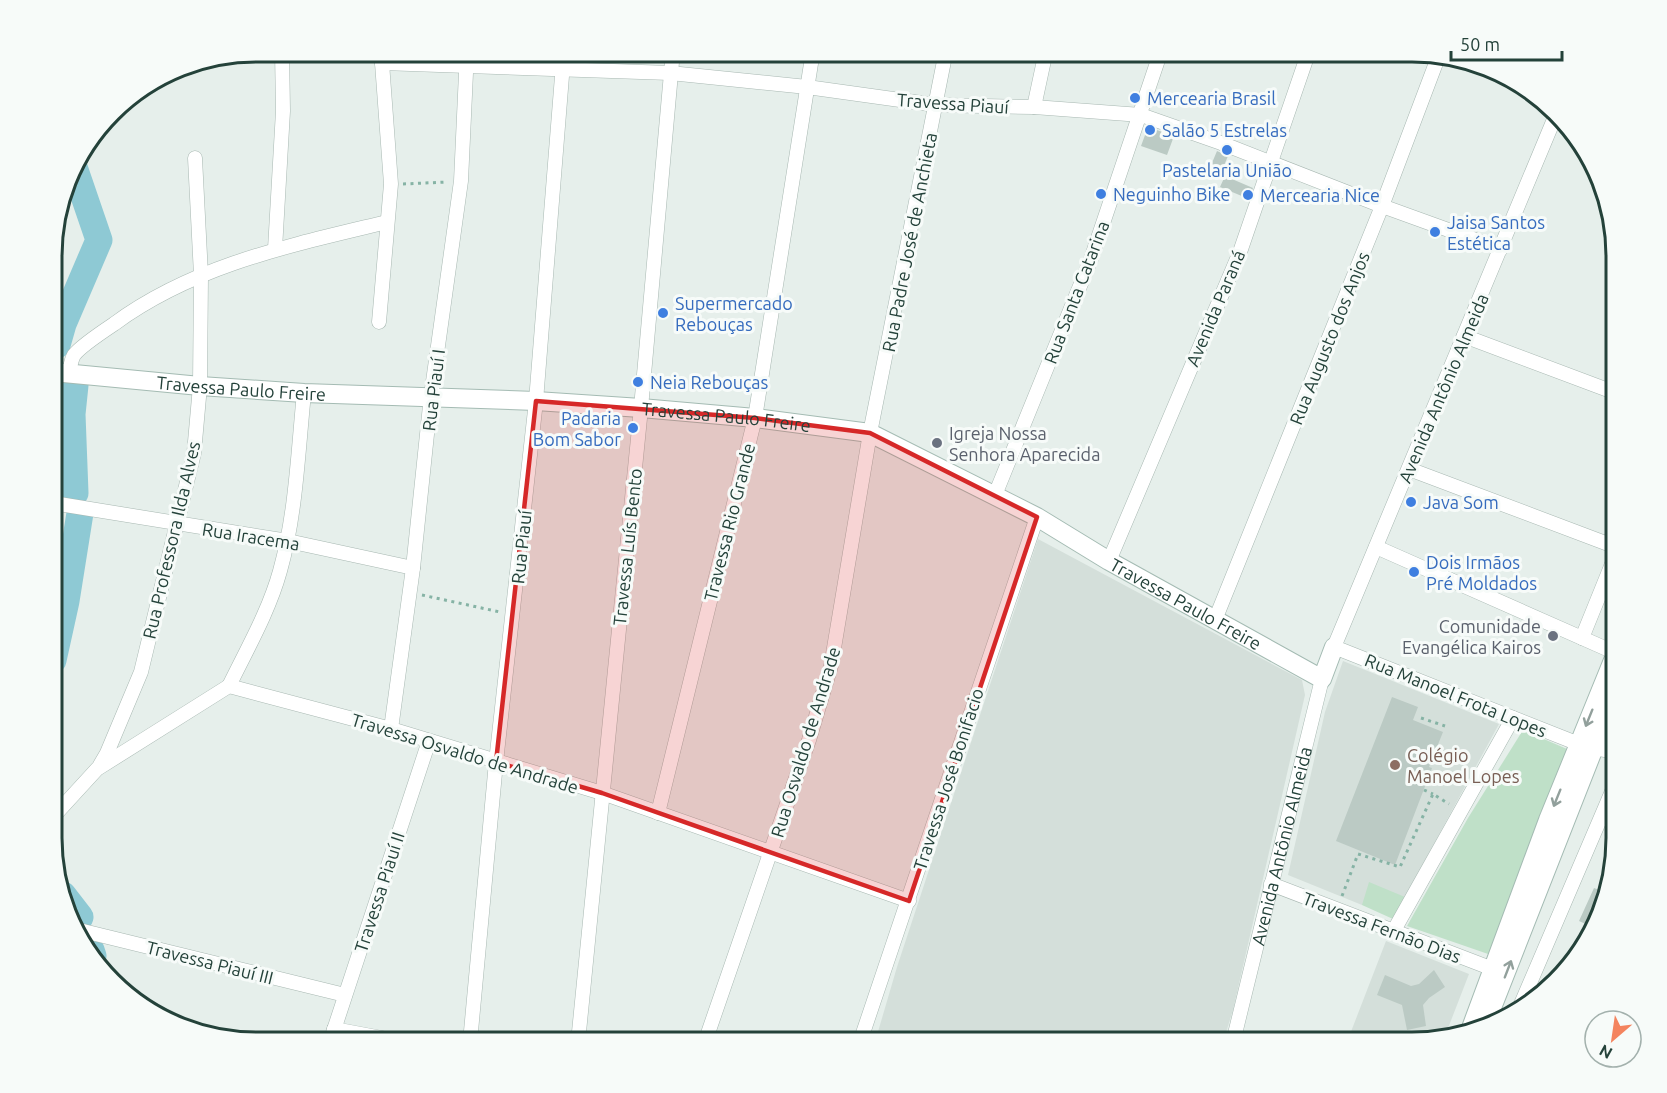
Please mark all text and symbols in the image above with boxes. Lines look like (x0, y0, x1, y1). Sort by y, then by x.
scale bar (1451, 24, 1562, 62)
text: 50 m (1460, 34, 1500, 54)
place label: Mercearia Brasil (1147, 88, 1276, 108)
street label: Travessa Piauí (896, 89, 1010, 117)
marker: Mercearia Brasil (1128, 91, 1142, 105)
place label: Salão 5 Estrelas (1162, 120, 1287, 140)
marker: Salão 5 Estrelas (1143, 123, 1157, 137)
street label: Rua Padre José de Anchieta (878, 131, 940, 353)
marker: Pastelaria União (1220, 143, 1234, 157)
place label: Pastelaria União (1162, 160, 1292, 180)
place label: Neguinho Bike (1113, 184, 1231, 204)
place label: Mercearia Nice (1260, 185, 1380, 205)
marker: Neguinho Bike (1094, 187, 1108, 201)
marker: Mercearia Nice (1241, 188, 1255, 202)
place label: Jaisa Santos Estética (1447, 212, 1545, 253)
street label: Rua Santa Catarina (1040, 218, 1112, 366)
marker: Jaisa Santos Estética (1428, 225, 1442, 239)
street label: Avenida Paraná (1182, 247, 1248, 369)
street label: Rua Augusto dos Anjos (1285, 248, 1373, 427)
street label: Avenida Antônio Almeida (1394, 290, 1492, 486)
place label: Supermercado Rebouças (675, 293, 793, 334)
marker: Supermercado Rebouças (656, 306, 670, 320)
street label: Rua Piauí I (418, 348, 448, 432)
street label: Travessa Paulo Freire (156, 372, 326, 404)
place label: Neia Rebouças (650, 372, 769, 392)
marker: Neia Rebouças (631, 375, 645, 389)
street label: Travessa Paulo Freire (641, 398, 812, 435)
place label: Padaria Bom Sabor (533, 408, 621, 449)
marker: Padaria Bom Sabor (626, 421, 640, 435)
place label: Igreja Nossa Senhora Aparecida (949, 423, 1100, 464)
marker: Igreja Nossa Senhora Aparecida (930, 436, 944, 450)
street label: Rua Professora Ilda Alves (139, 439, 204, 641)
street label: Travessa Rio Grande (700, 441, 758, 603)
street label: Travessa Luís Bento (609, 467, 645, 627)
place label: Java Som (1423, 492, 1499, 512)
marker: Java Som (1404, 495, 1418, 509)
street label: Rua Piauí (507, 509, 535, 585)
street label: Rua Iracema (201, 518, 301, 554)
place label: Dois Irmãos Pré Moldados (1426, 552, 1537, 593)
street label: Travessa Paulo Freire (1107, 554, 1265, 654)
marker: Dois Irmãos Pré Moldados (1407, 565, 1421, 579)
place label: Comunidade Evangélica Kairos (1402, 616, 1541, 657)
marker: Comunidade Evangélica Kairos (1546, 629, 1560, 643)
street label: Rua Osvaldo de Andrade (766, 644, 844, 840)
street label: Rua Manoel Frota Lopes (1362, 649, 1550, 741)
street label: Travessa José Bonifacio (909, 685, 987, 873)
one-way arrow (1583, 708, 1594, 727)
street label: Travessa Osvaldo de Andrade (349, 709, 581, 797)
street label: Avenida Antônio Almeida (1247, 745, 1315, 947)
place label: Colégio Manoel Lopes (1407, 745, 1520, 786)
marker: Colégio Manoel Lopes (1388, 758, 1402, 772)
one-way arrow (1551, 789, 1562, 807)
street label: Travessa Piauí II (350, 829, 408, 955)
street label: Travessa Fernão Dias (1300, 888, 1464, 966)
street label: Travessa Piauí III (144, 937, 276, 987)
one-way arrow (1503, 960, 1514, 979)
north arrow (1583, 1009, 1643, 1069)
text: N (1596, 1041, 1615, 1063)

